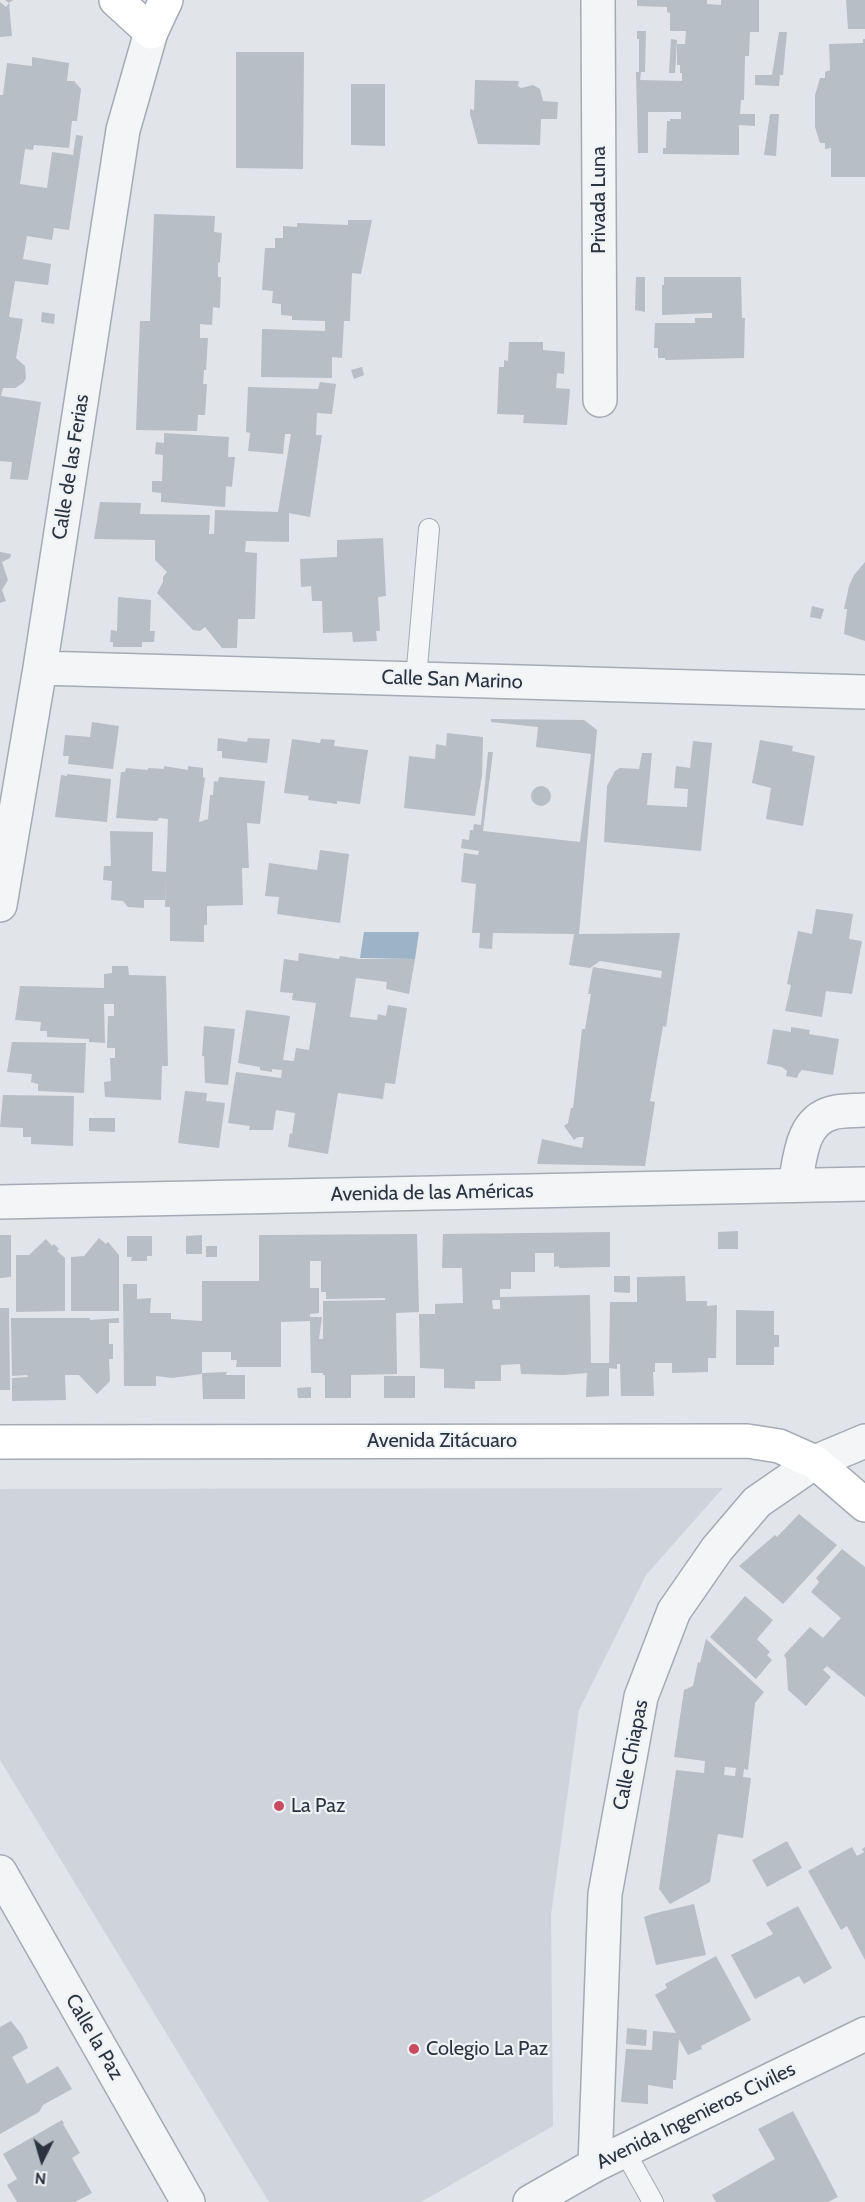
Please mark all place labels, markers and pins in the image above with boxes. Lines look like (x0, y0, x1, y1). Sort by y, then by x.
place label: La Paz (291, 1794, 345, 1818)
marker: La Paz (272, 1799, 286, 1813)
place label: Colegio La Paz (426, 2037, 548, 2061)
marker: Colegio La Paz (407, 2042, 421, 2056)

